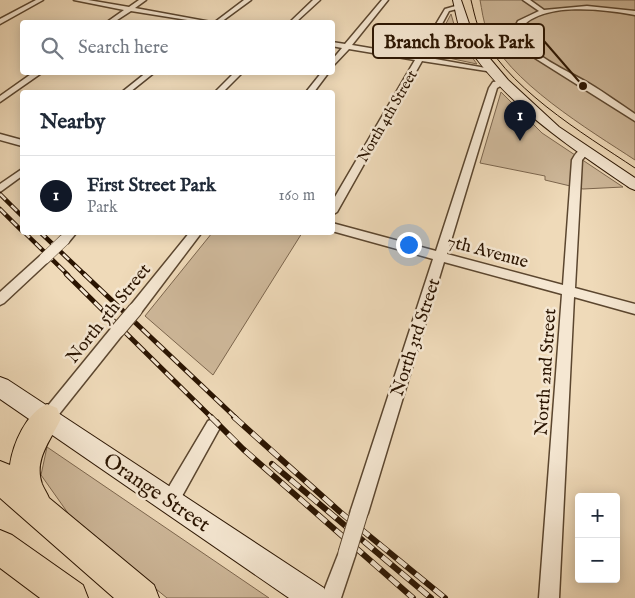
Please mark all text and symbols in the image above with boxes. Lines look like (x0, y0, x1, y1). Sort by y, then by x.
search box (20, 20, 335, 75)
callout: Branch Brook Park (373, 24, 544, 58)
text: Branch Brook Park (384, 31, 535, 55)
icon: search (38, 34, 66, 62)
text: Search here (78, 36, 169, 60)
street label: North 4th Street (353, 67, 422, 166)
pin: 1 (504, 100, 536, 141)
text: Nearby (40, 109, 105, 136)
text: First Street Park (87, 174, 216, 198)
text: 1 (53, 186, 59, 206)
text: 160 m (279, 186, 315, 206)
text: Park (87, 198, 117, 218)
street label: 7th Avenue (444, 231, 531, 274)
your location (396, 232, 422, 258)
street label: North 5th Street (62, 259, 156, 369)
street label: North 3rd Street (387, 276, 446, 399)
street label: North 2nd Street (531, 308, 562, 436)
street label: Orange Street (98, 448, 215, 539)
map controls (575, 493, 620, 583)
button: + (575, 493, 620, 538)
button: − (575, 538, 620, 583)

